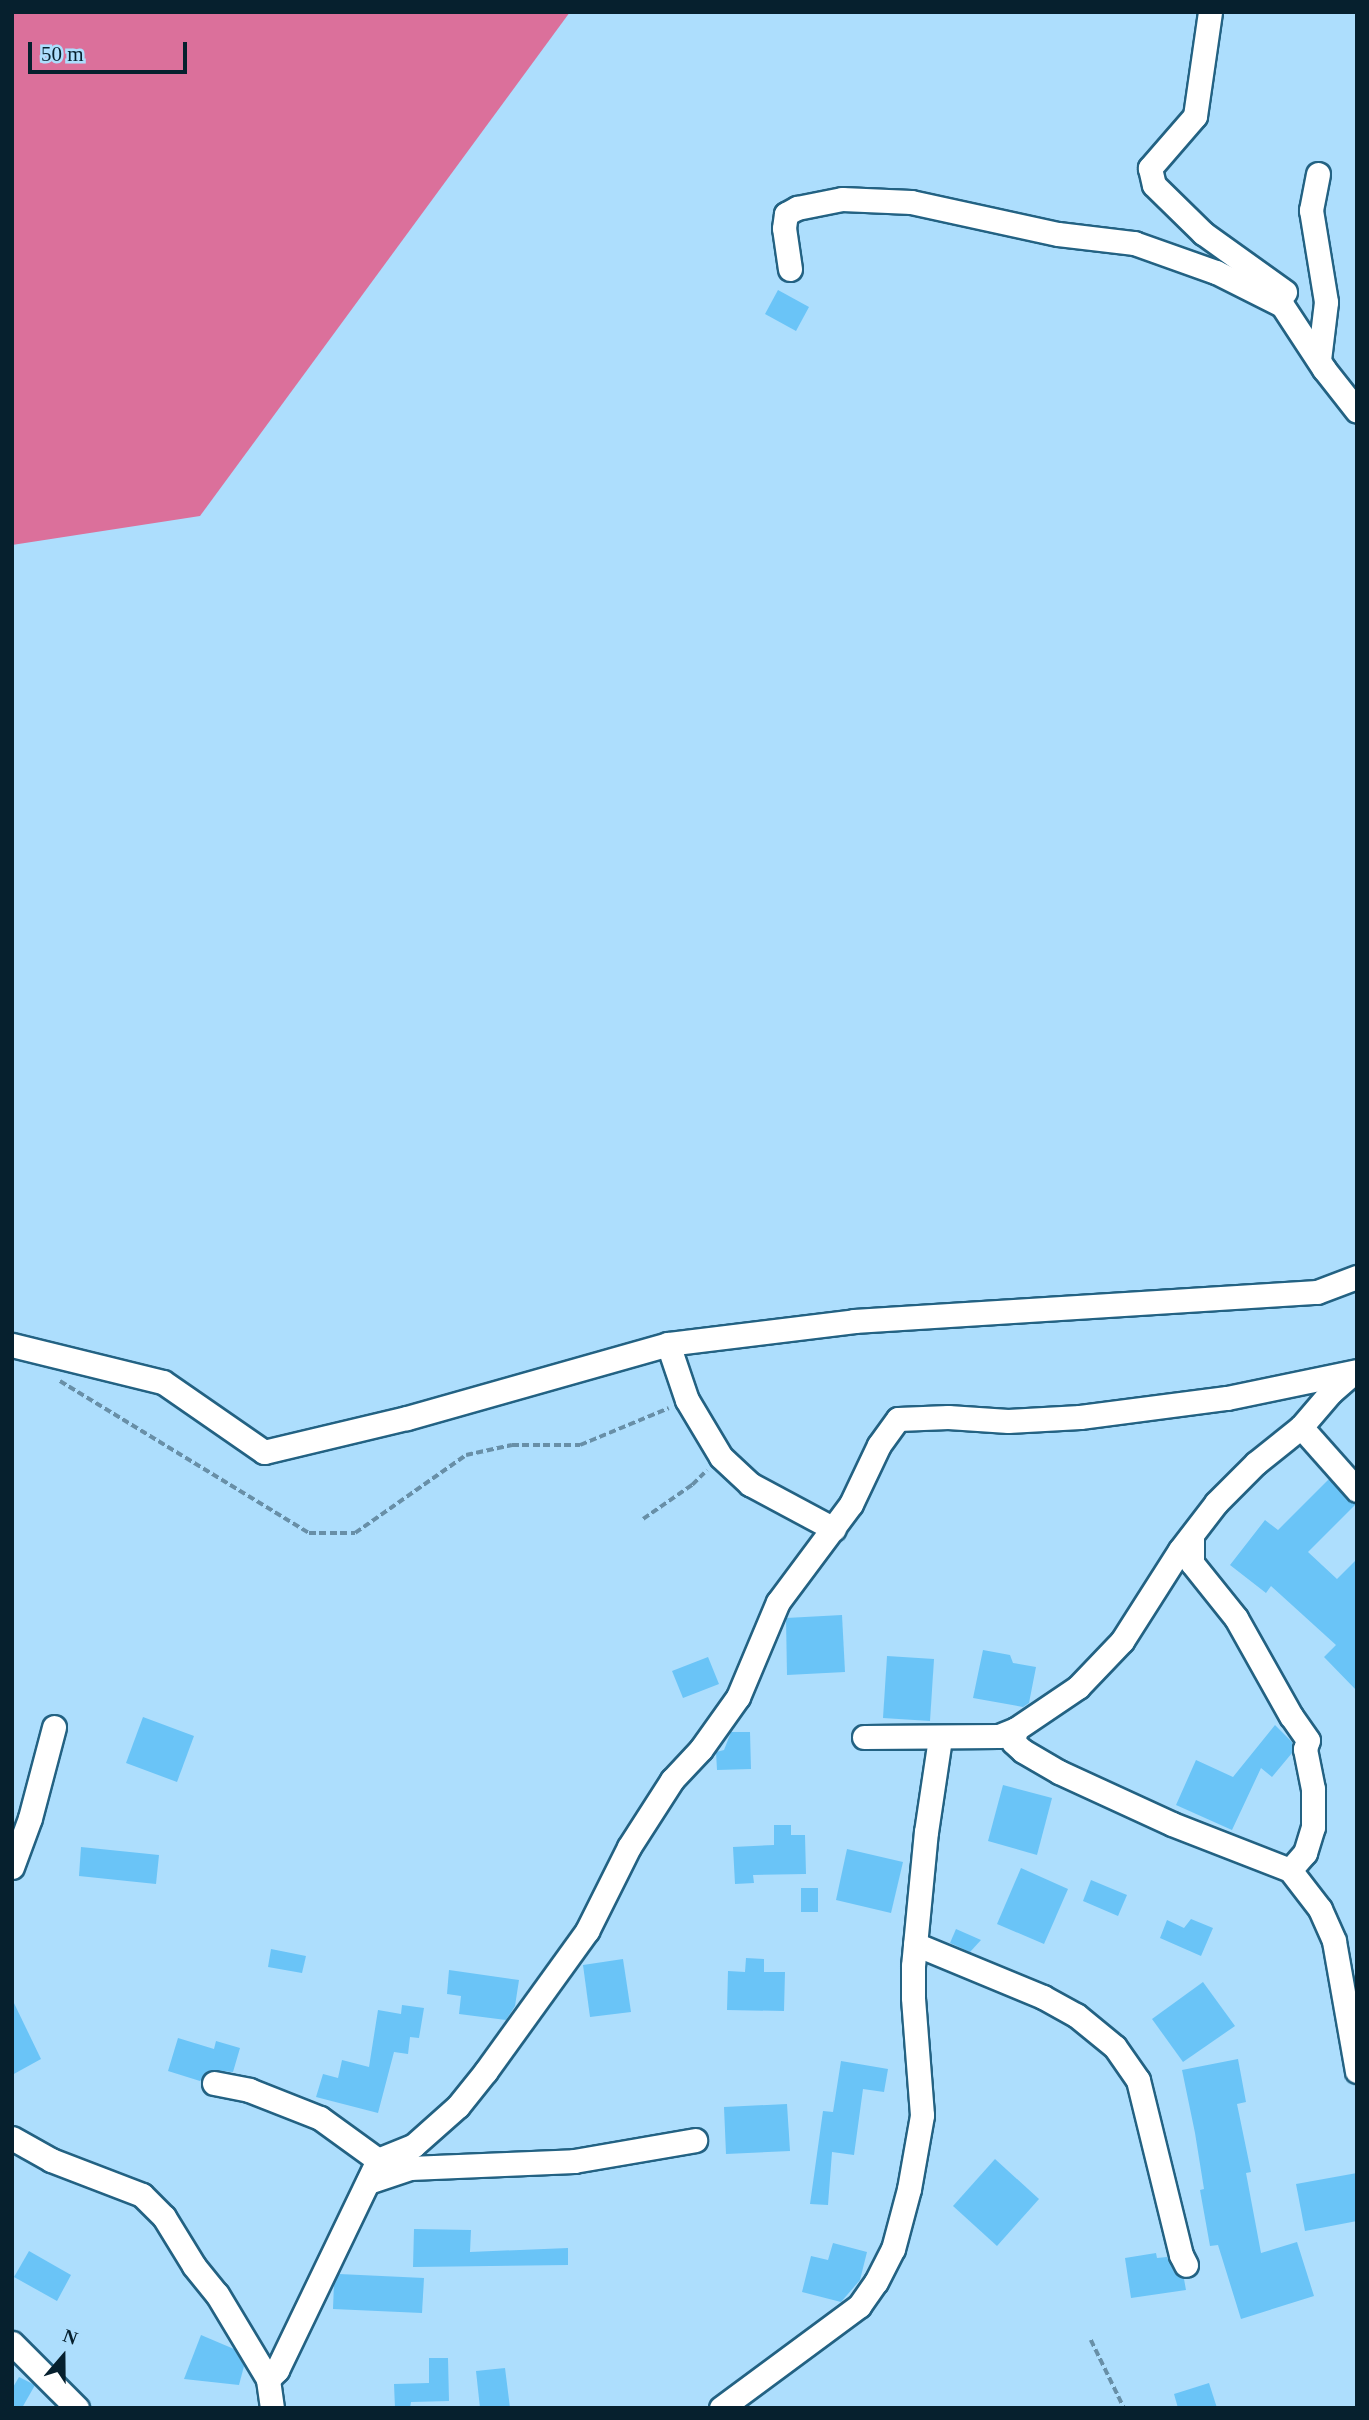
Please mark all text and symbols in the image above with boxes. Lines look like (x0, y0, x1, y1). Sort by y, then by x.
scale bar (32, 28, 191, 72)
text: 50 m (41, 42, 84, 66)
north arrow (28, 2322, 98, 2392)
text: N (60, 2325, 80, 2349)

